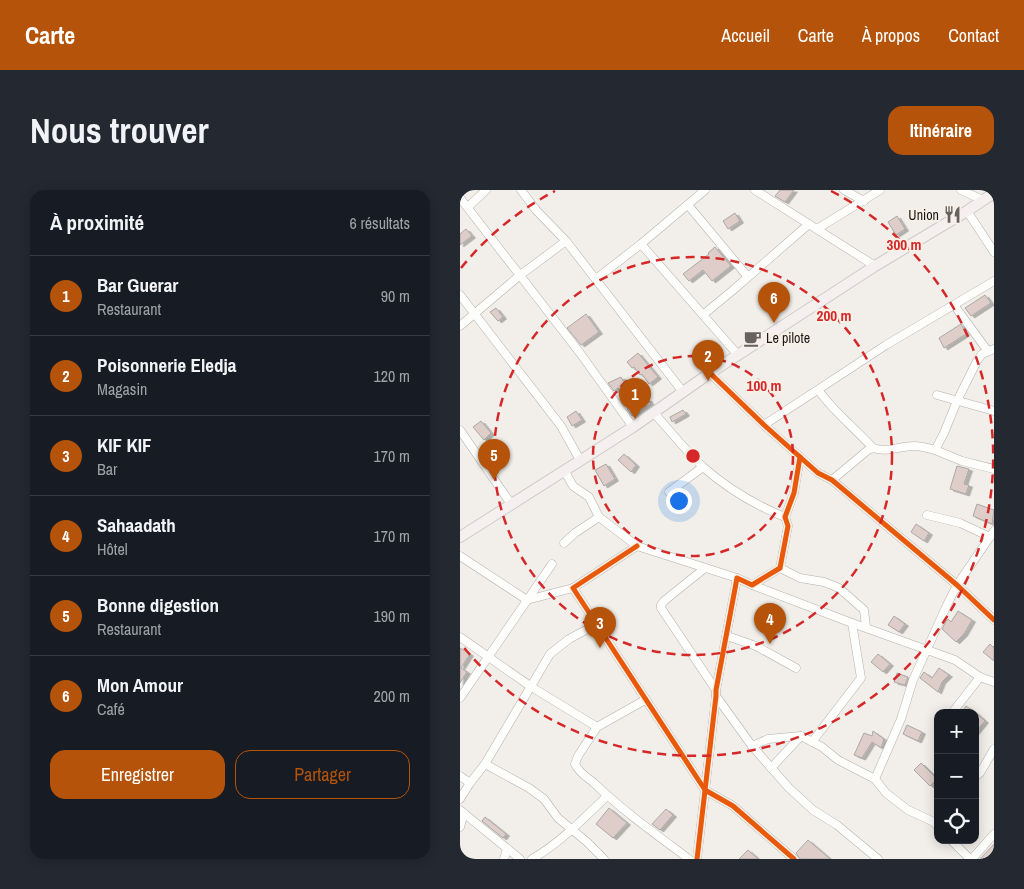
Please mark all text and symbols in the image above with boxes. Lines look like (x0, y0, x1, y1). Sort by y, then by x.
text: Carte (25, 19, 75, 51)
text: Accueil (721, 23, 770, 48)
text: Carte (798, 23, 834, 48)
text: À propos (862, 23, 920, 48)
text: Contact (948, 23, 999, 48)
button: Itinéraire (888, 106, 994, 155)
text: Nous trouver (30, 107, 209, 154)
restaurant icon: Union (943, 205, 963, 225)
place label: Union (908, 206, 939, 224)
text: À proximité (50, 208, 144, 237)
text: 6 résultats (349, 212, 410, 234)
text: 300 m (887, 234, 921, 255)
text: Bar Guerar (97, 272, 178, 298)
pin: 6 (758, 282, 790, 323)
text: 1 (62, 285, 70, 307)
text: 90 m (381, 285, 410, 307)
text: Restaurant (97, 298, 161, 320)
text: 200 m (817, 305, 851, 326)
cafe icon: Le pilote (742, 328, 762, 348)
place label: Le pilote (766, 329, 810, 347)
pin: 2 (692, 340, 724, 381)
text: Poisonnerie Eledja (97, 352, 236, 378)
text: 2 (62, 365, 70, 387)
text: 120 m (374, 365, 410, 387)
text: 100 m (747, 375, 781, 396)
text: Magasin (97, 378, 147, 400)
pin: 1 (619, 378, 651, 419)
text: KIF KIF (97, 432, 152, 458)
pin: 5 (478, 439, 510, 480)
text: 3 (62, 445, 70, 467)
text: 170 m (374, 445, 410, 467)
centre of rings (684, 447, 702, 465)
text: Bar (97, 458, 117, 480)
your location (666, 488, 692, 514)
text: Sahaadath (97, 512, 176, 538)
text: 4 (62, 525, 70, 547)
text: 170 m (374, 525, 410, 547)
text: Hôtel (97, 538, 128, 560)
text: Bonne digestion (97, 592, 219, 618)
pin: 4 (754, 603, 786, 644)
text: 5 (62, 605, 70, 627)
text: 190 m (374, 605, 410, 627)
pin: 3 (584, 607, 616, 648)
text: Restaurant (97, 618, 161, 640)
text: Mon Amour (97, 672, 183, 698)
text: 6 (62, 685, 70, 707)
text: 200 m (374, 685, 410, 707)
text: Café (97, 698, 125, 720)
map controls (934, 709, 979, 844)
button: + (934, 709, 979, 754)
button: Enregistrer (50, 750, 225, 799)
button: Partager (235, 750, 410, 799)
button: − (934, 754, 979, 799)
button: locate (934, 799, 979, 844)

